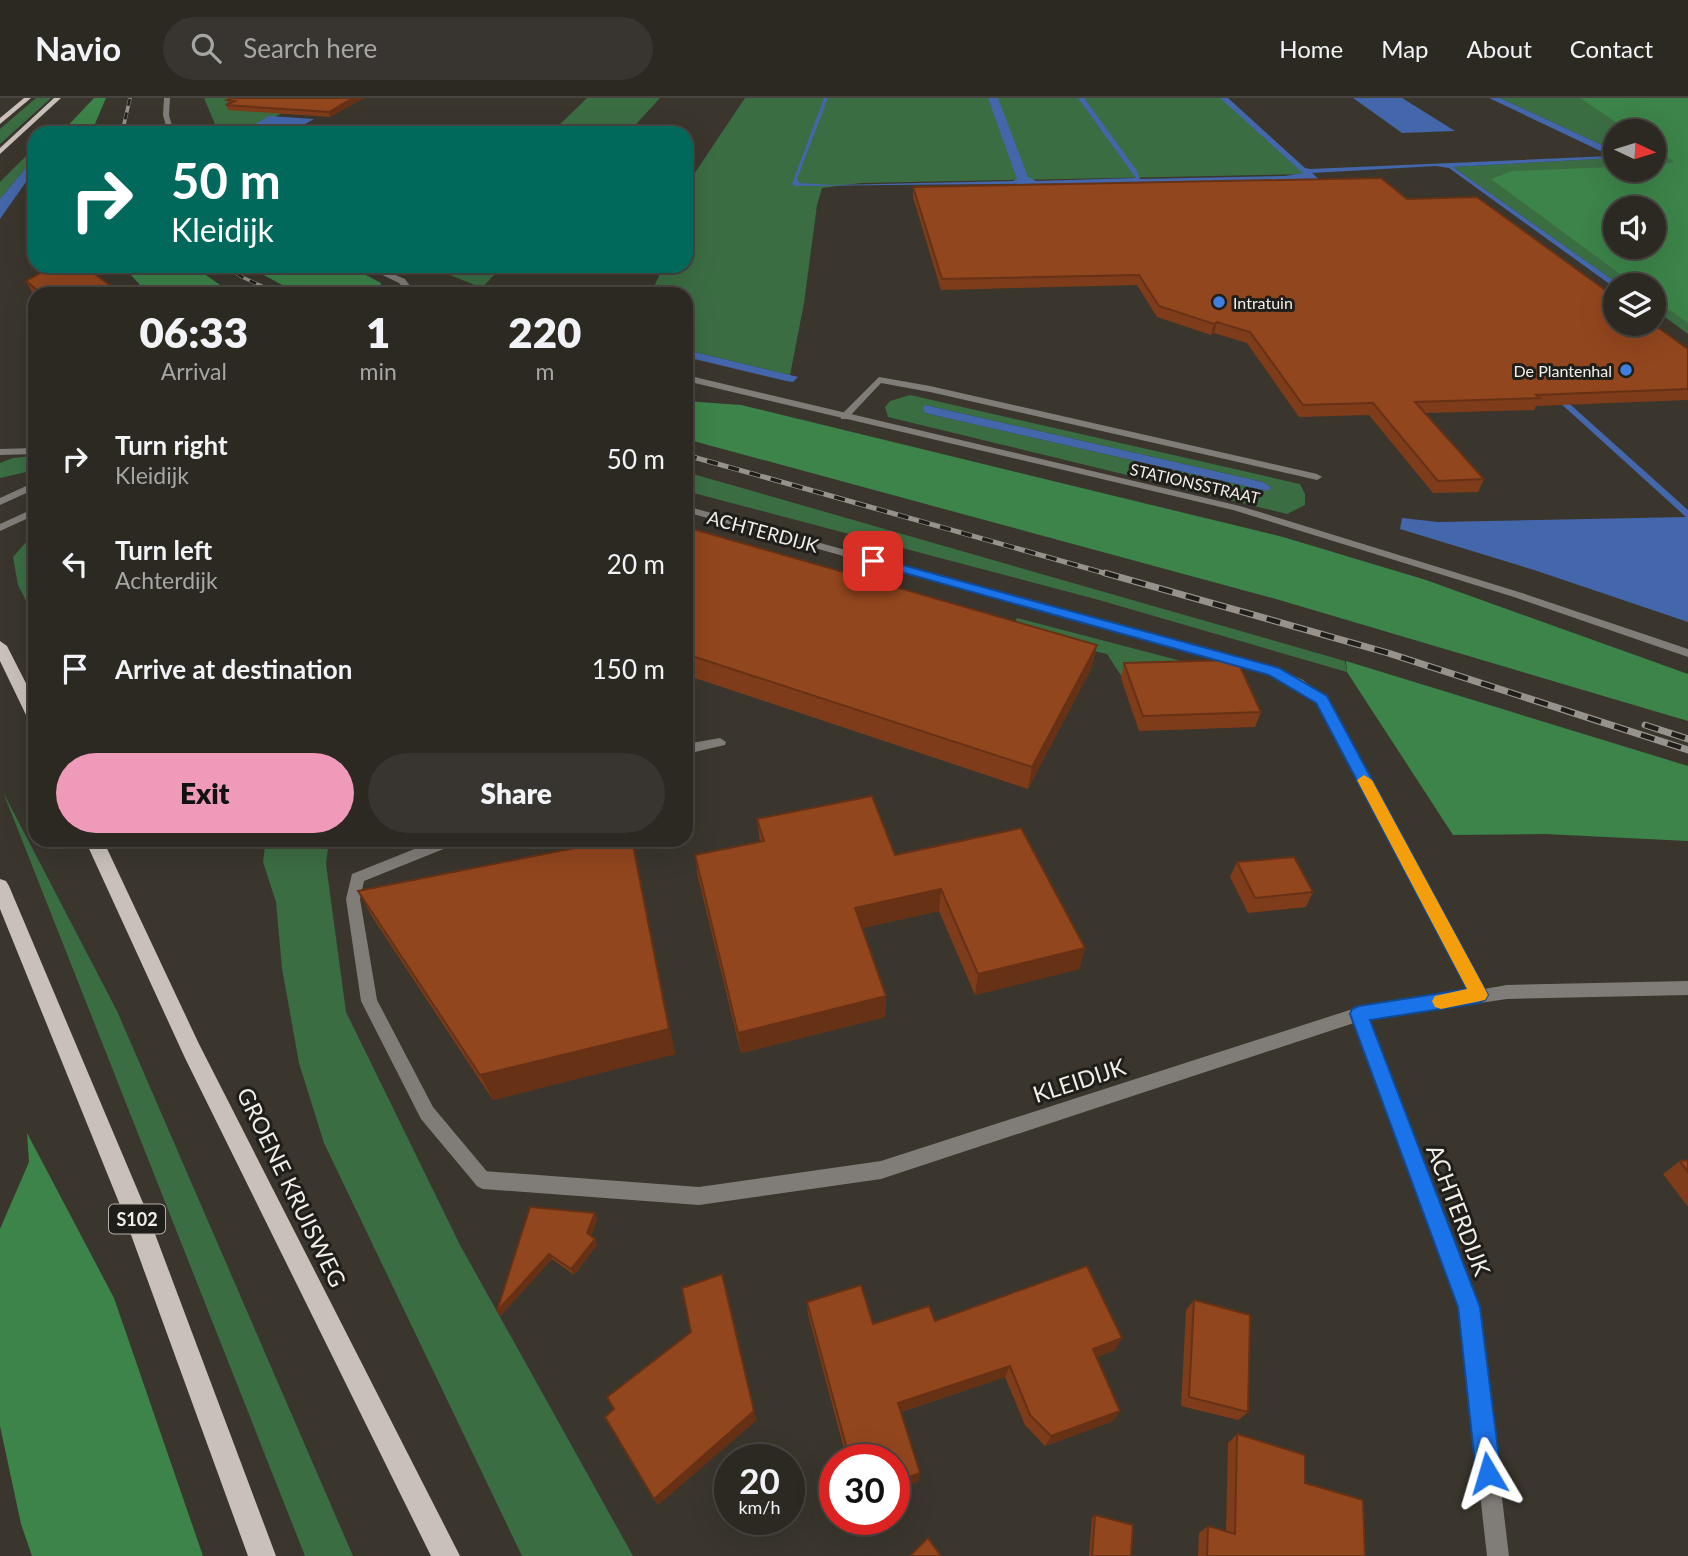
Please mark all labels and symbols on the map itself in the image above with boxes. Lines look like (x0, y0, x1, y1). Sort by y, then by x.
north arrow (1603, 119, 1666, 182)
place label: Intratuin (1233, 293, 1293, 312)
marker: Intratuin (1211, 294, 1227, 310)
place label: De Plantenhal (1514, 361, 1612, 380)
marker: De Plantenhal (1618, 362, 1634, 378)
street label: STATIONSSTRAAT (1128, 459, 1262, 507)
street label: ACHTERDIJK (705, 505, 822, 557)
pin (843, 531, 903, 591)
street label: KLEIDIJK (1029, 1052, 1130, 1108)
street label: GROENE KRUISWEG (232, 1083, 352, 1291)
street label: ACHTERDIJK (1421, 1140, 1497, 1280)
road number: S102 (109, 1204, 165, 1234)
position arrow (1451, 1436, 1525, 1510)
speed limit sign: 30 (819, 1444, 910, 1535)

